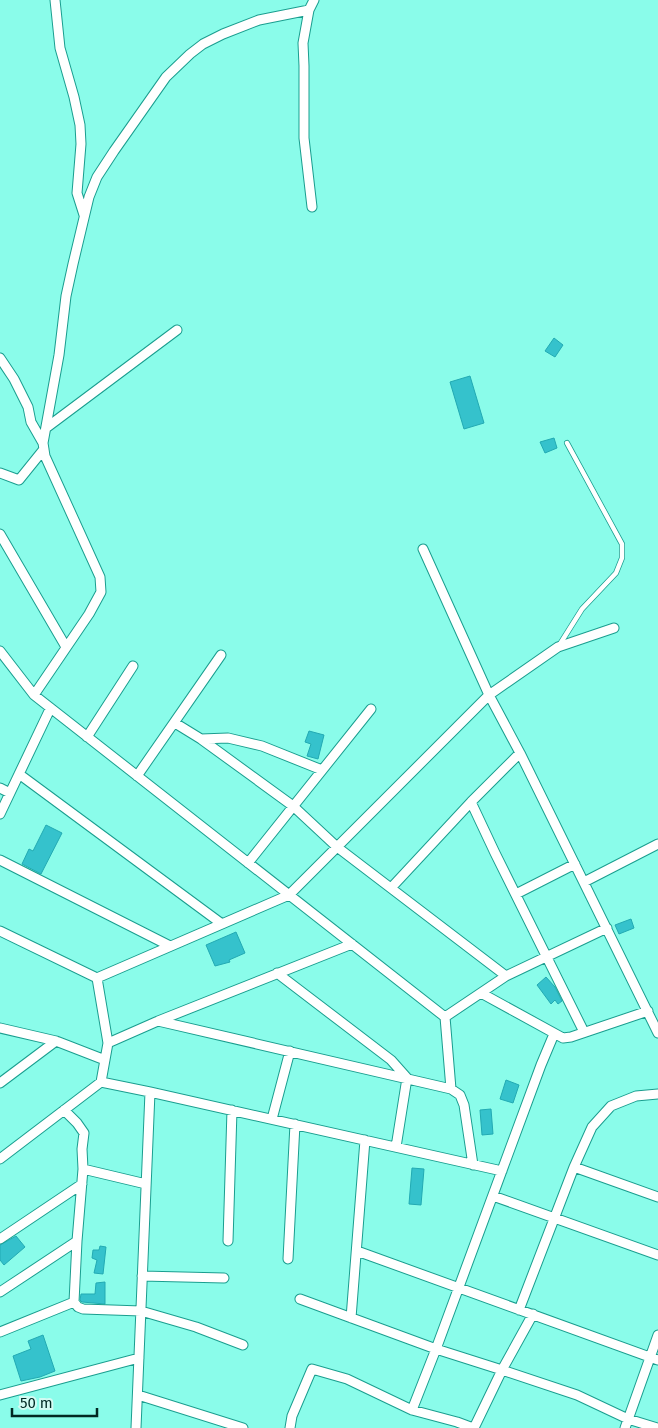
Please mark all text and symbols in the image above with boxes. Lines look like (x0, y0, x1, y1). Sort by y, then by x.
scale bar (12, 1386, 98, 1418)
text: 50 m (20, 1394, 53, 1412)

